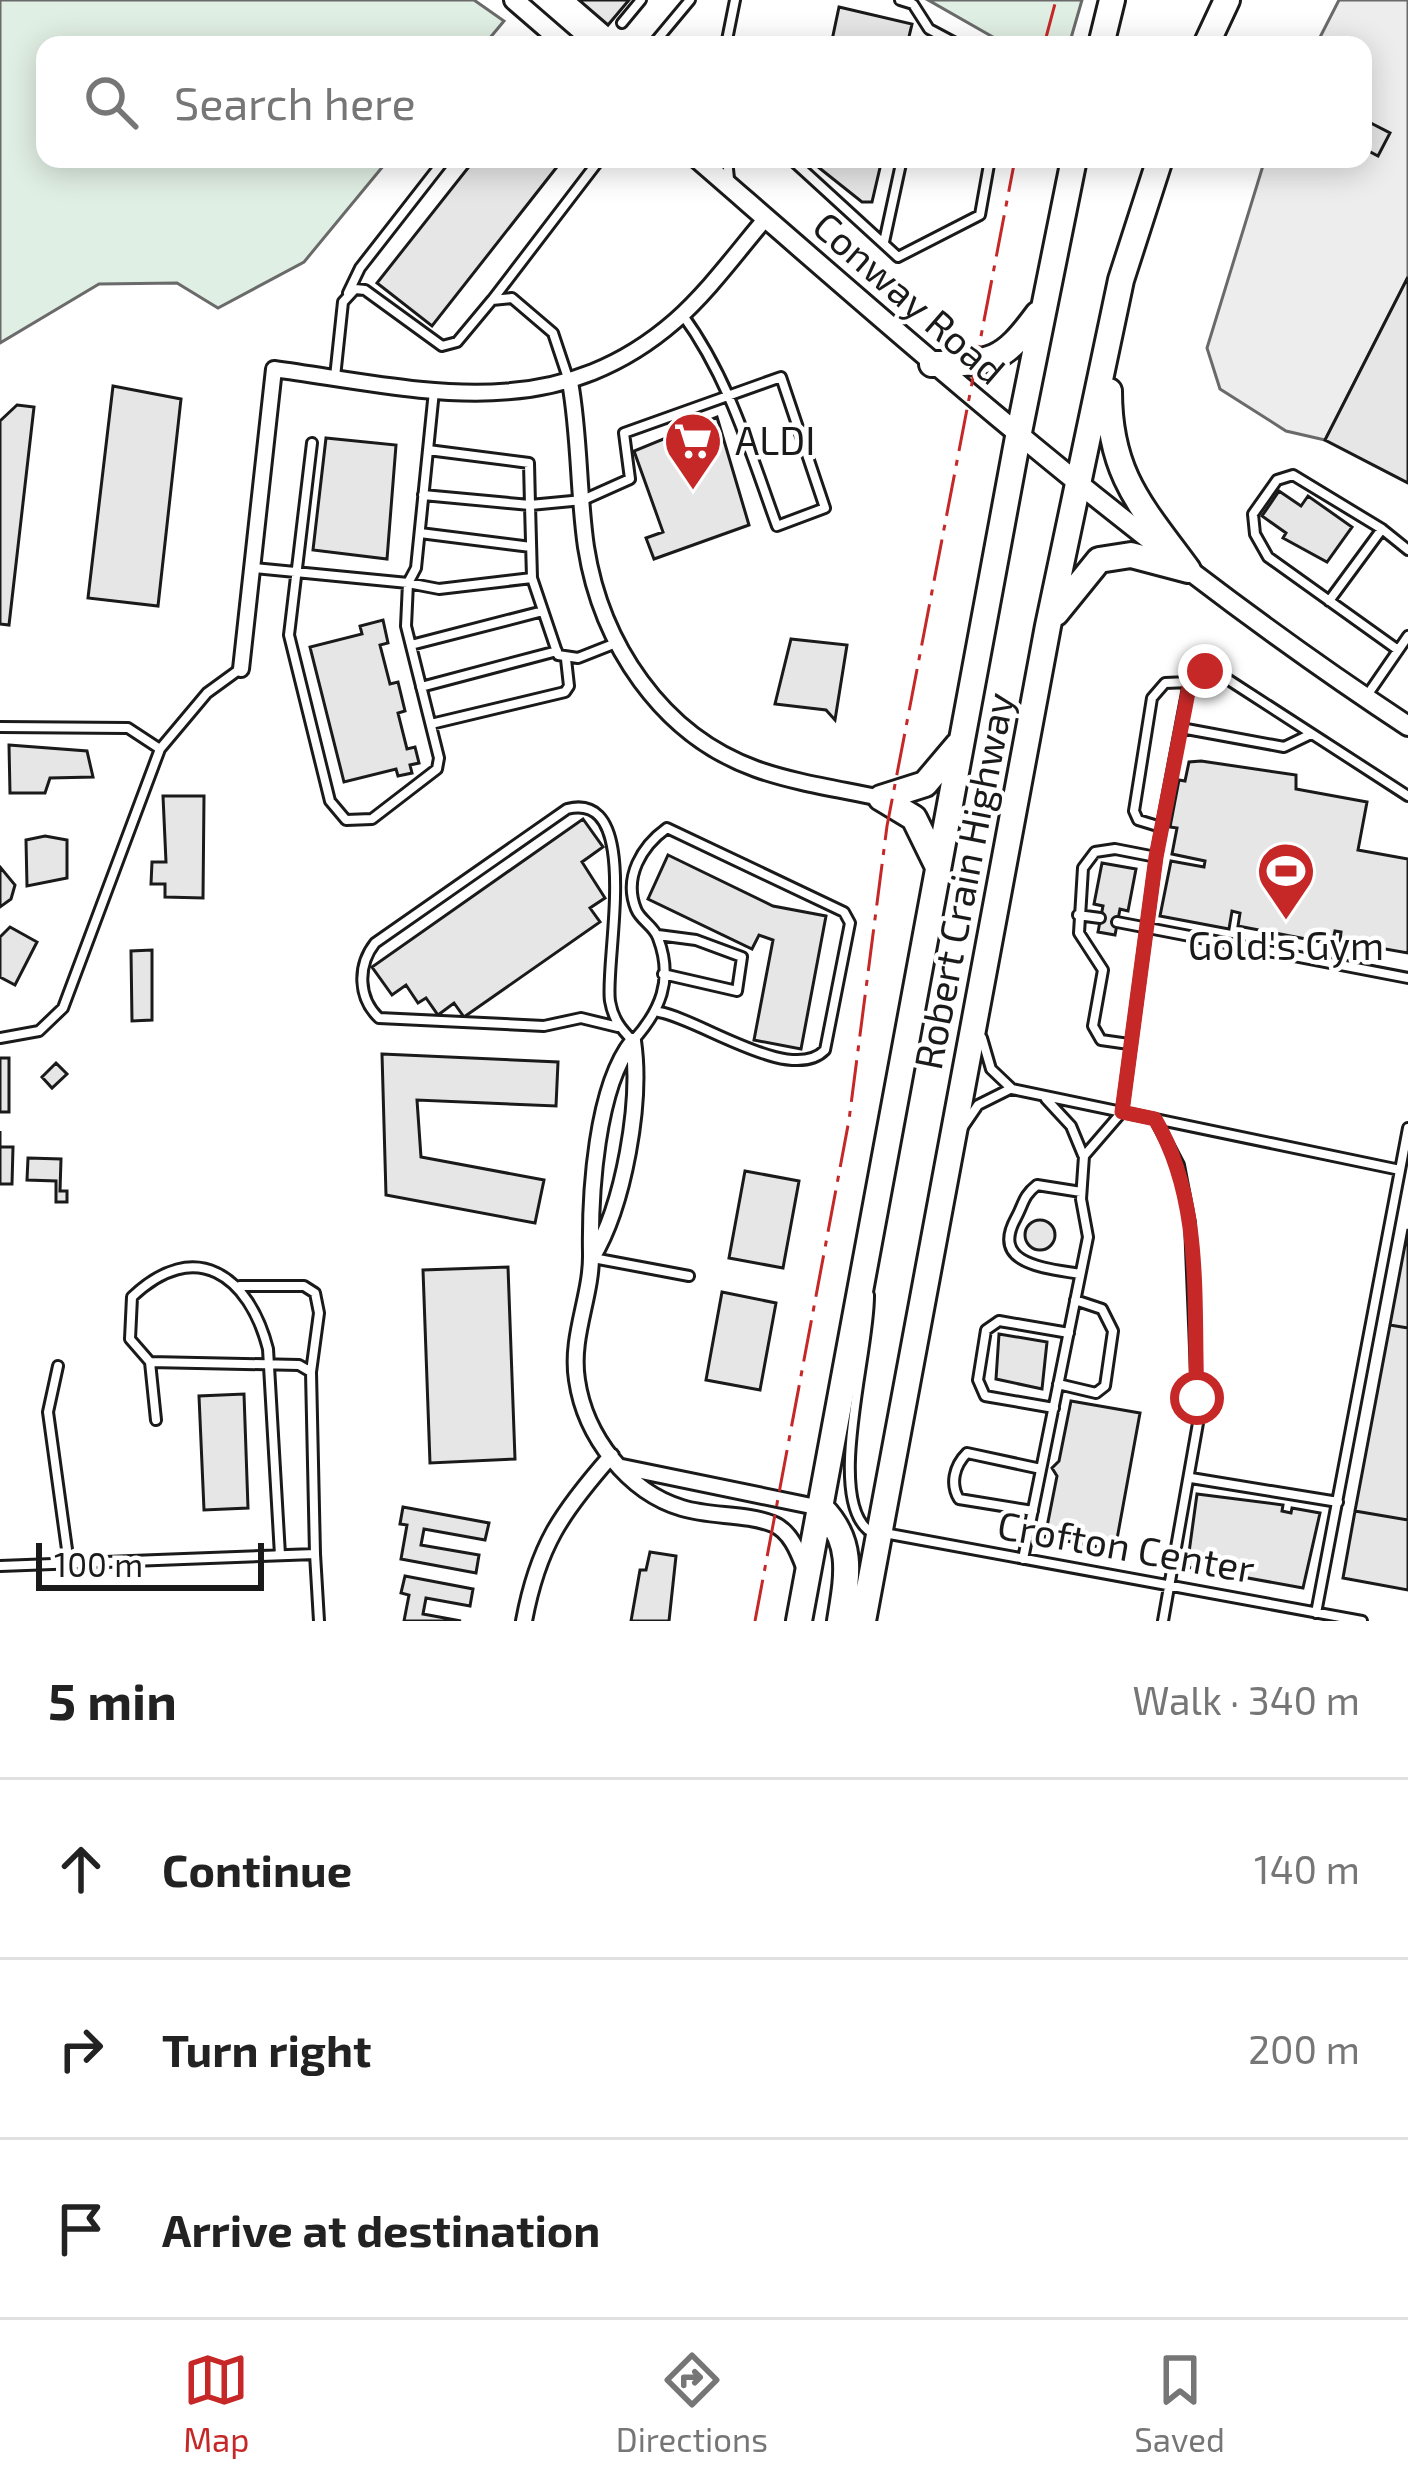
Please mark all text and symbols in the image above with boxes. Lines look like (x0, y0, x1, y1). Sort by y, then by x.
search box (36, 36, 1372, 168)
icon: search (78, 69, 144, 135)
text: Search here (174, 75, 416, 129)
street label: Conway Road (804, 201, 1016, 393)
supermarket icon: ALDI (662, 410, 724, 492)
place label: ALDI (735, 416, 815, 463)
route end (1178, 644, 1232, 698)
street label: Robert Crain Highway (903, 688, 1022, 1073)
sports icon: Gold's Gym (1255, 840, 1317, 922)
place label: Gold's Gym (1188, 921, 1384, 968)
route start (1170, 1371, 1224, 1425)
street label: Crofton Center (994, 1500, 1258, 1591)
scale bar (36, 1537, 264, 1590)
text: 100 m (54, 1544, 143, 1584)
text: 5 min (48, 1669, 177, 1730)
text: Walk · 340 m (1132, 1676, 1360, 1723)
icon: ahead (48, 1836, 114, 1902)
text: Continue (162, 1842, 352, 1896)
text: 140 m (1254, 1845, 1360, 1892)
icon: right (48, 2016, 114, 2082)
text: Turn right (162, 2022, 371, 2076)
text: 200 m (1248, 2025, 1360, 2072)
icon: arrive (48, 2196, 114, 2262)
text: Arrive at destination (162, 2202, 600, 2256)
tab: Map (183, 2347, 249, 2459)
tab: Directions (616, 2347, 768, 2459)
tab: Saved (1134, 2347, 1225, 2459)

